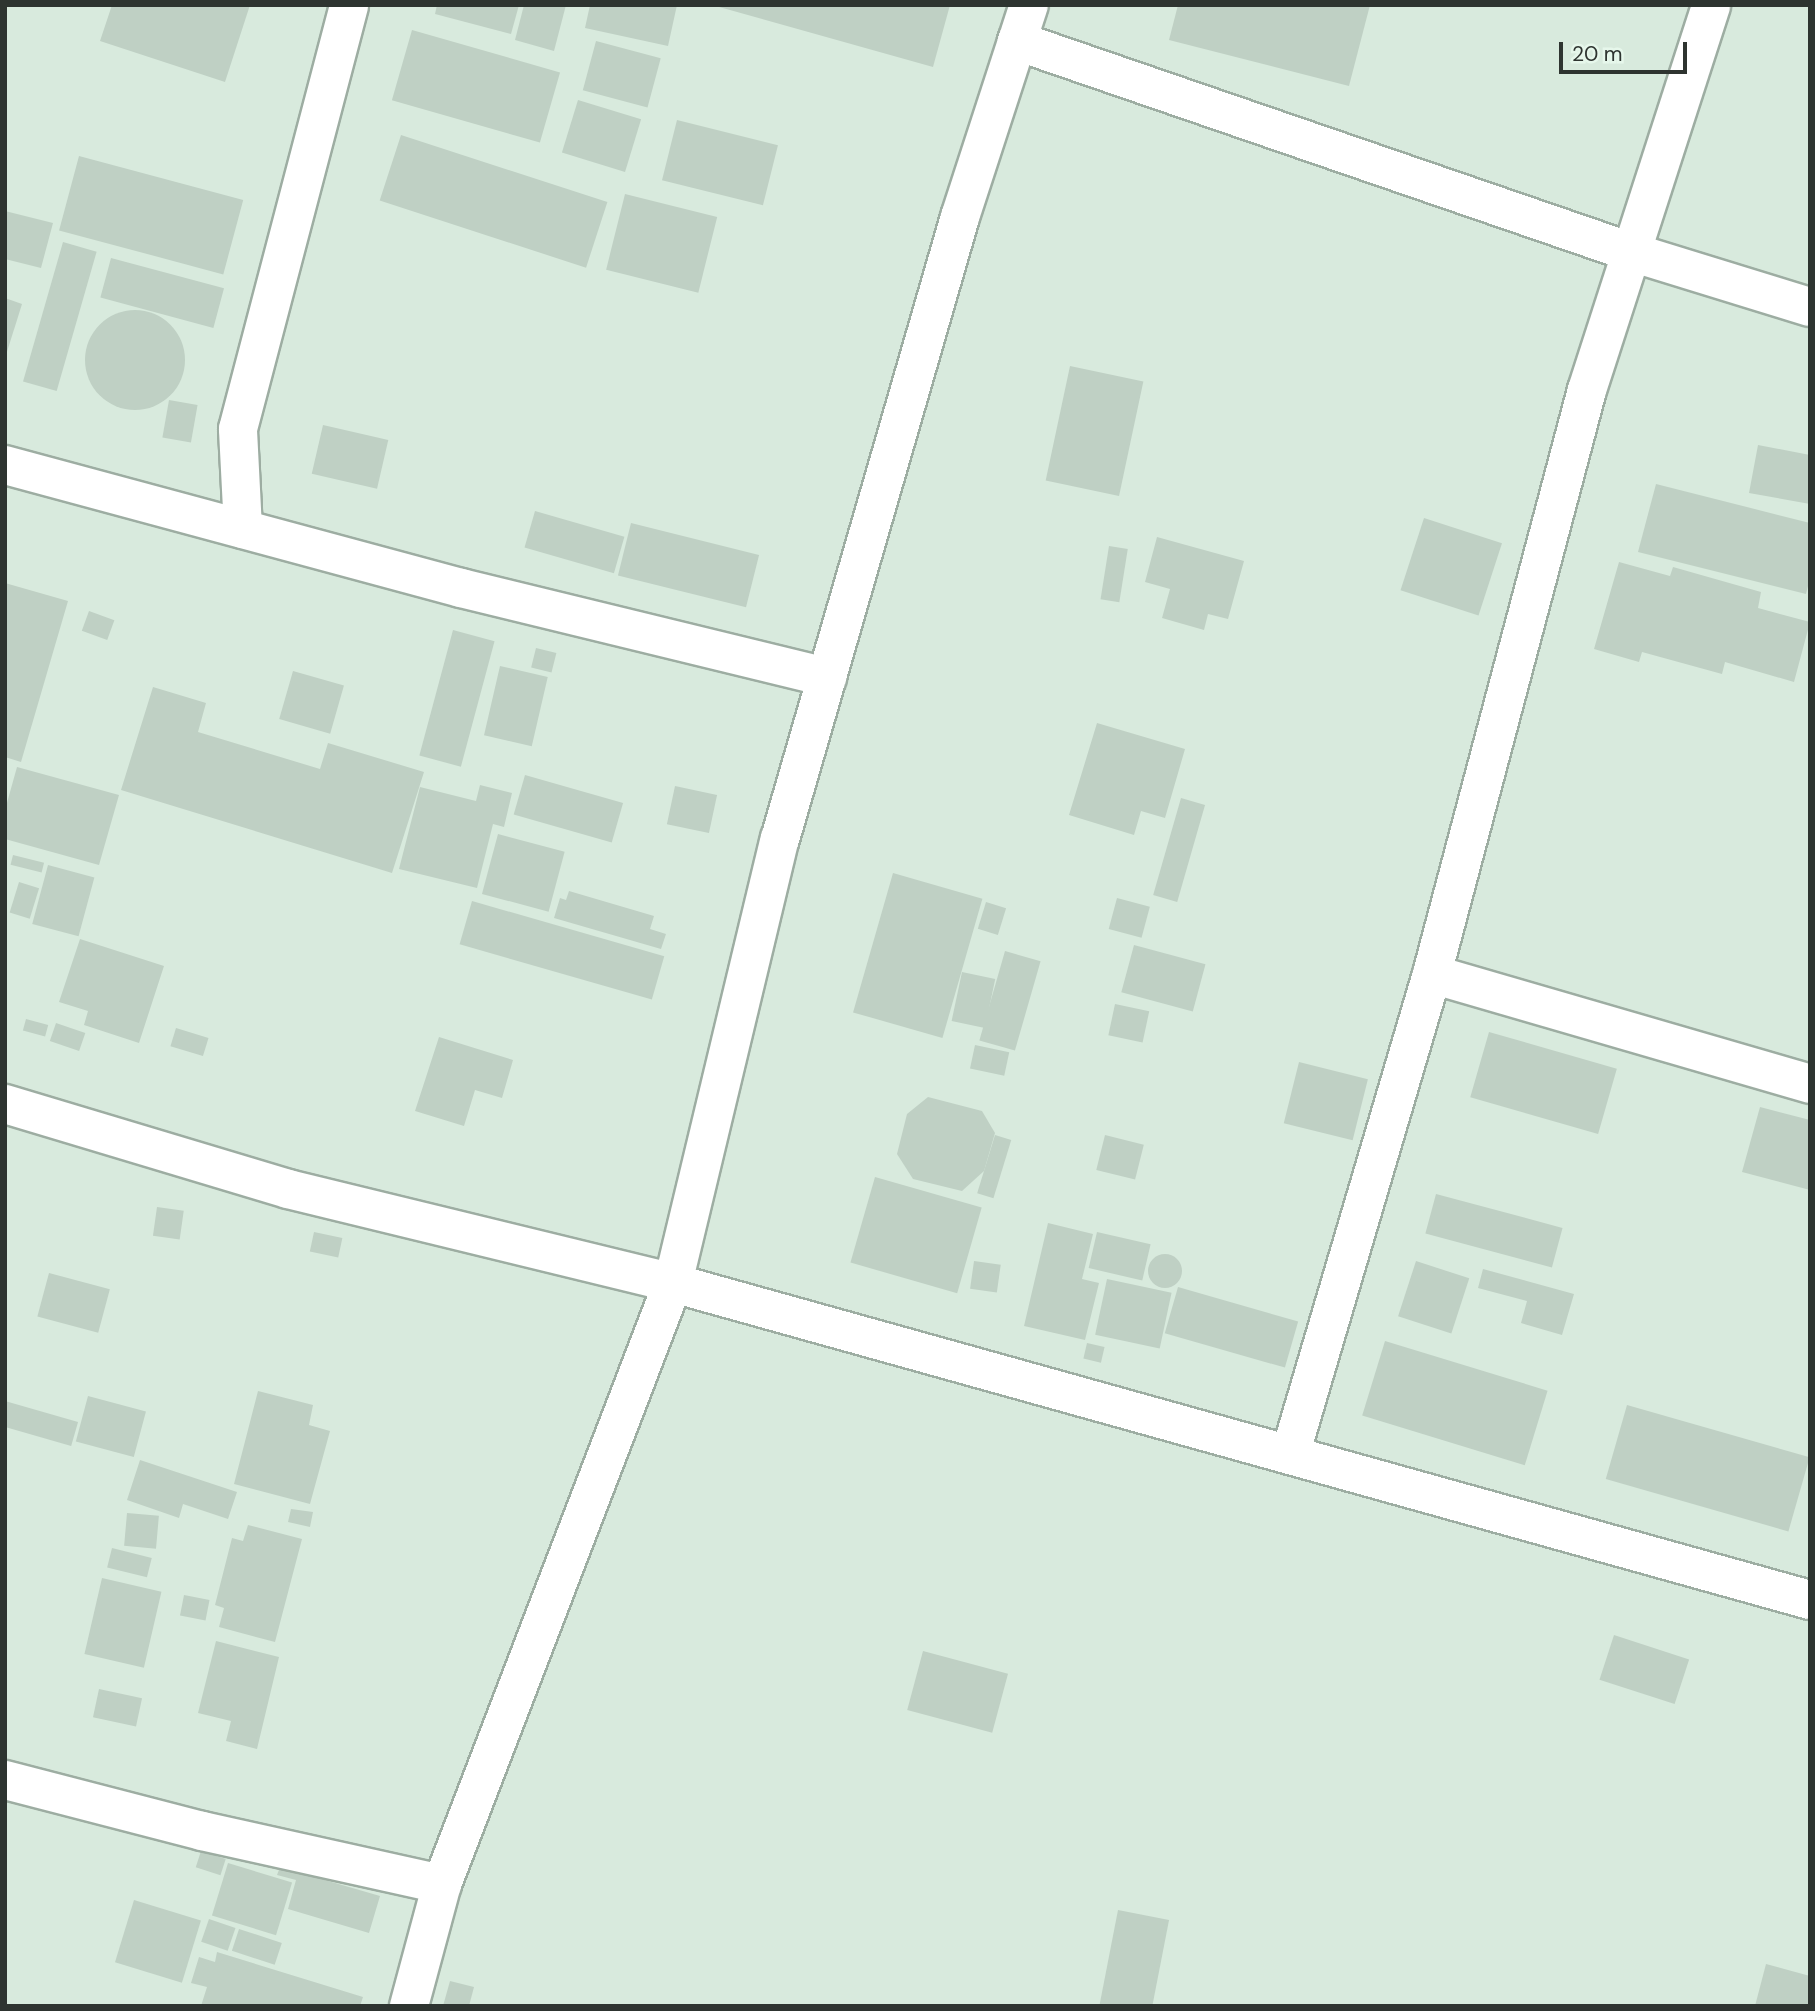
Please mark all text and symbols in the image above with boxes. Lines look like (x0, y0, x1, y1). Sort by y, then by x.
scale bar (1563, 28, 1691, 72)
text: 20 m (1572, 40, 1623, 68)

